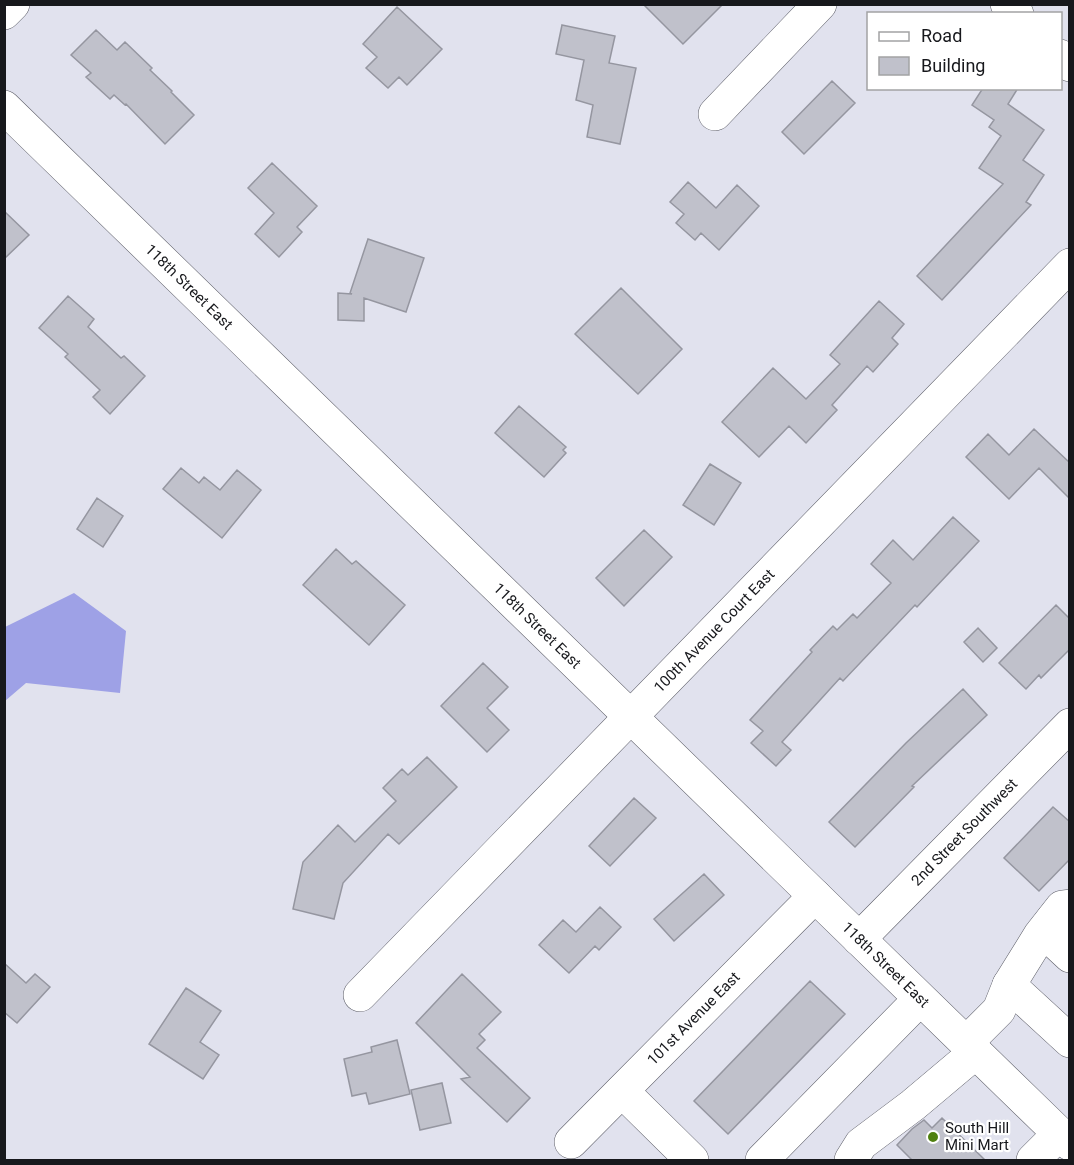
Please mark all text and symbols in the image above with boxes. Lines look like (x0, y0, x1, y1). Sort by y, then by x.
legend (867, 12, 1062, 90)
text: Road (921, 25, 962, 46)
text: Building (921, 55, 985, 76)
street label: 118th Street East (141, 240, 236, 333)
street label: 100th Avenue Court East (650, 565, 778, 696)
street label: 118th Street East (490, 579, 585, 672)
street label: 2nd Street Southwest (908, 775, 1021, 889)
street label: 118th Street East (838, 918, 933, 1011)
street label: 101st Avenue East (644, 968, 744, 1069)
place label: South Hill Mini Mart (945, 1119, 1009, 1154)
marker: South Hill Mini Mart (926, 1130, 940, 1144)

